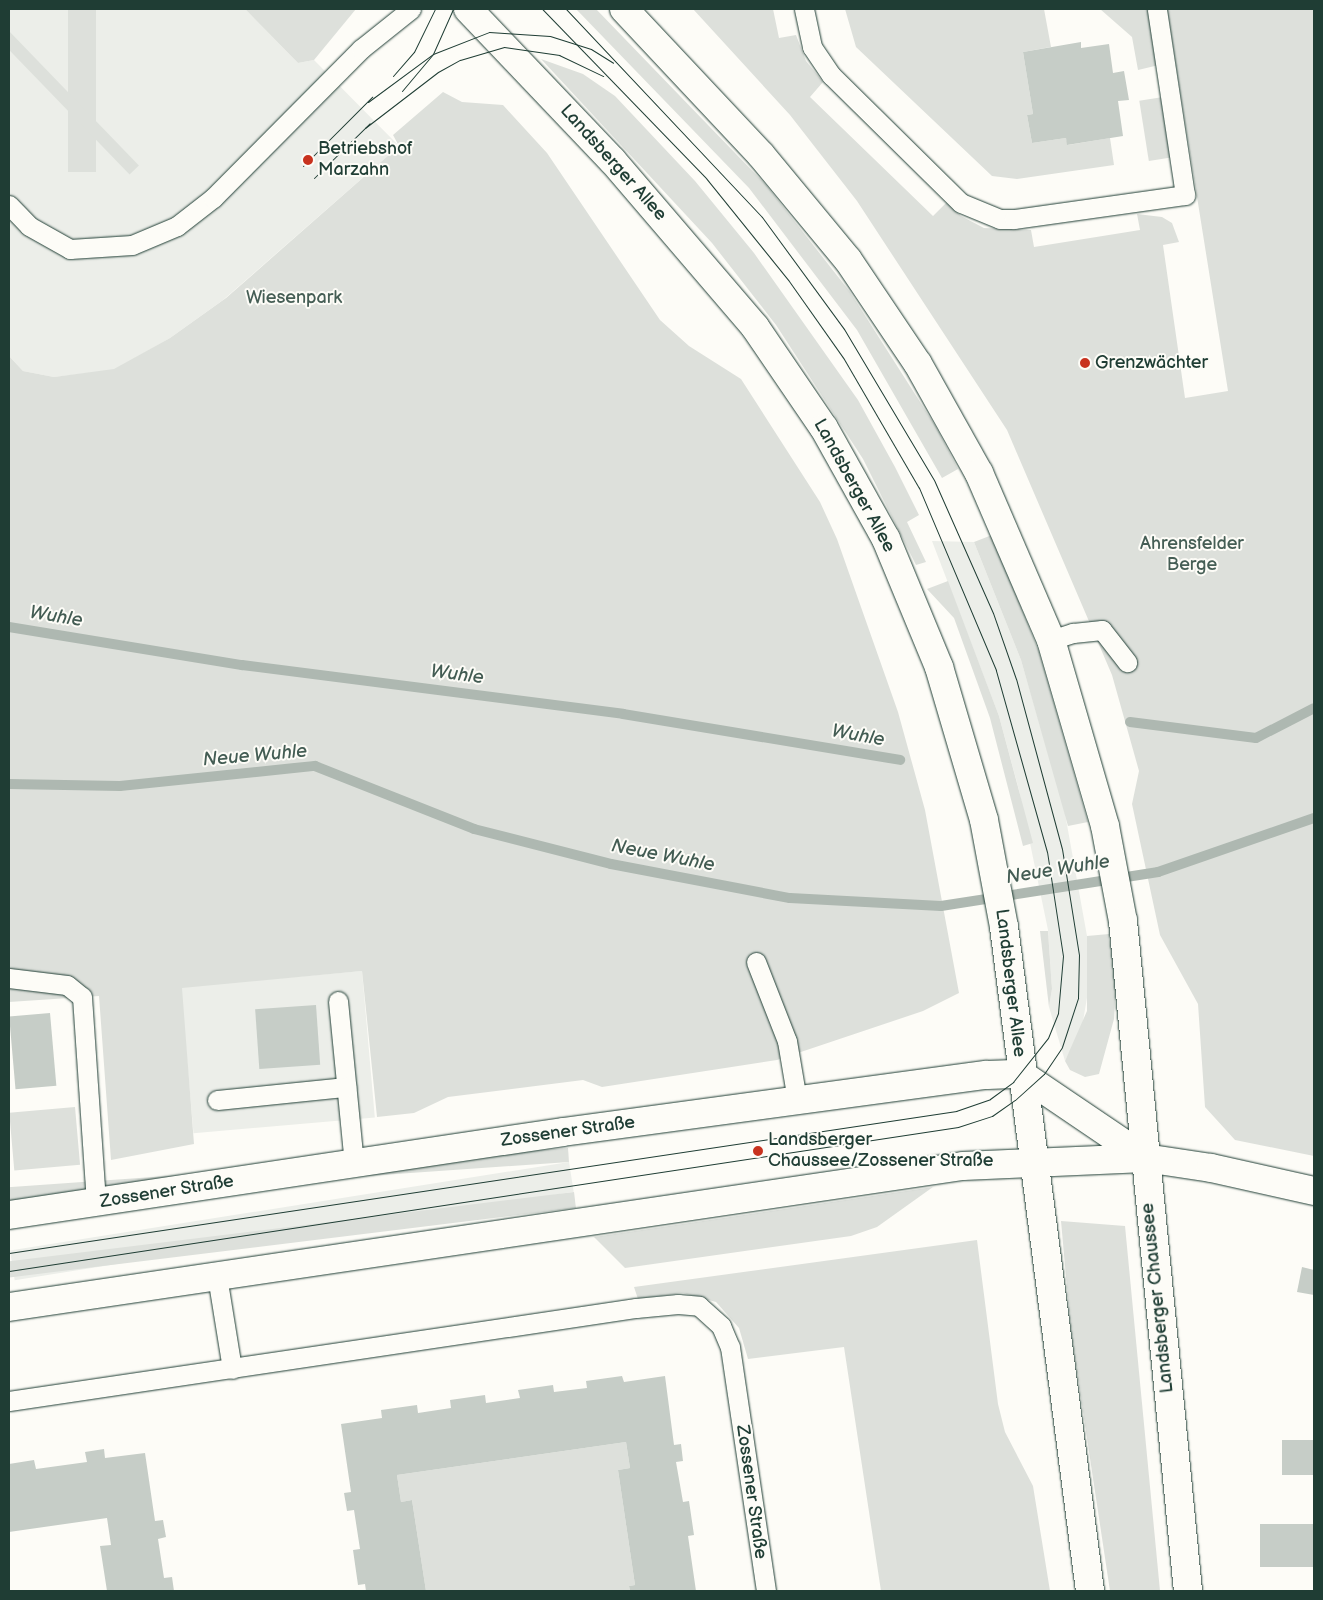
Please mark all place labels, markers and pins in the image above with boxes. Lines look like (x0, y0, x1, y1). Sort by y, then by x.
place label: Betriebshof Marzahn (318, 139, 413, 182)
marker: Betriebshof Marzahn (302, 154, 314, 166)
place label: Grenzwächter (1095, 352, 1208, 374)
marker: Grenzwächter (1079, 357, 1091, 369)
place label: Landsberger Chaussee/Zossener Straße (768, 1130, 994, 1172)
marker: Landsberger Chaussee/Zossener Straße (752, 1145, 764, 1157)

